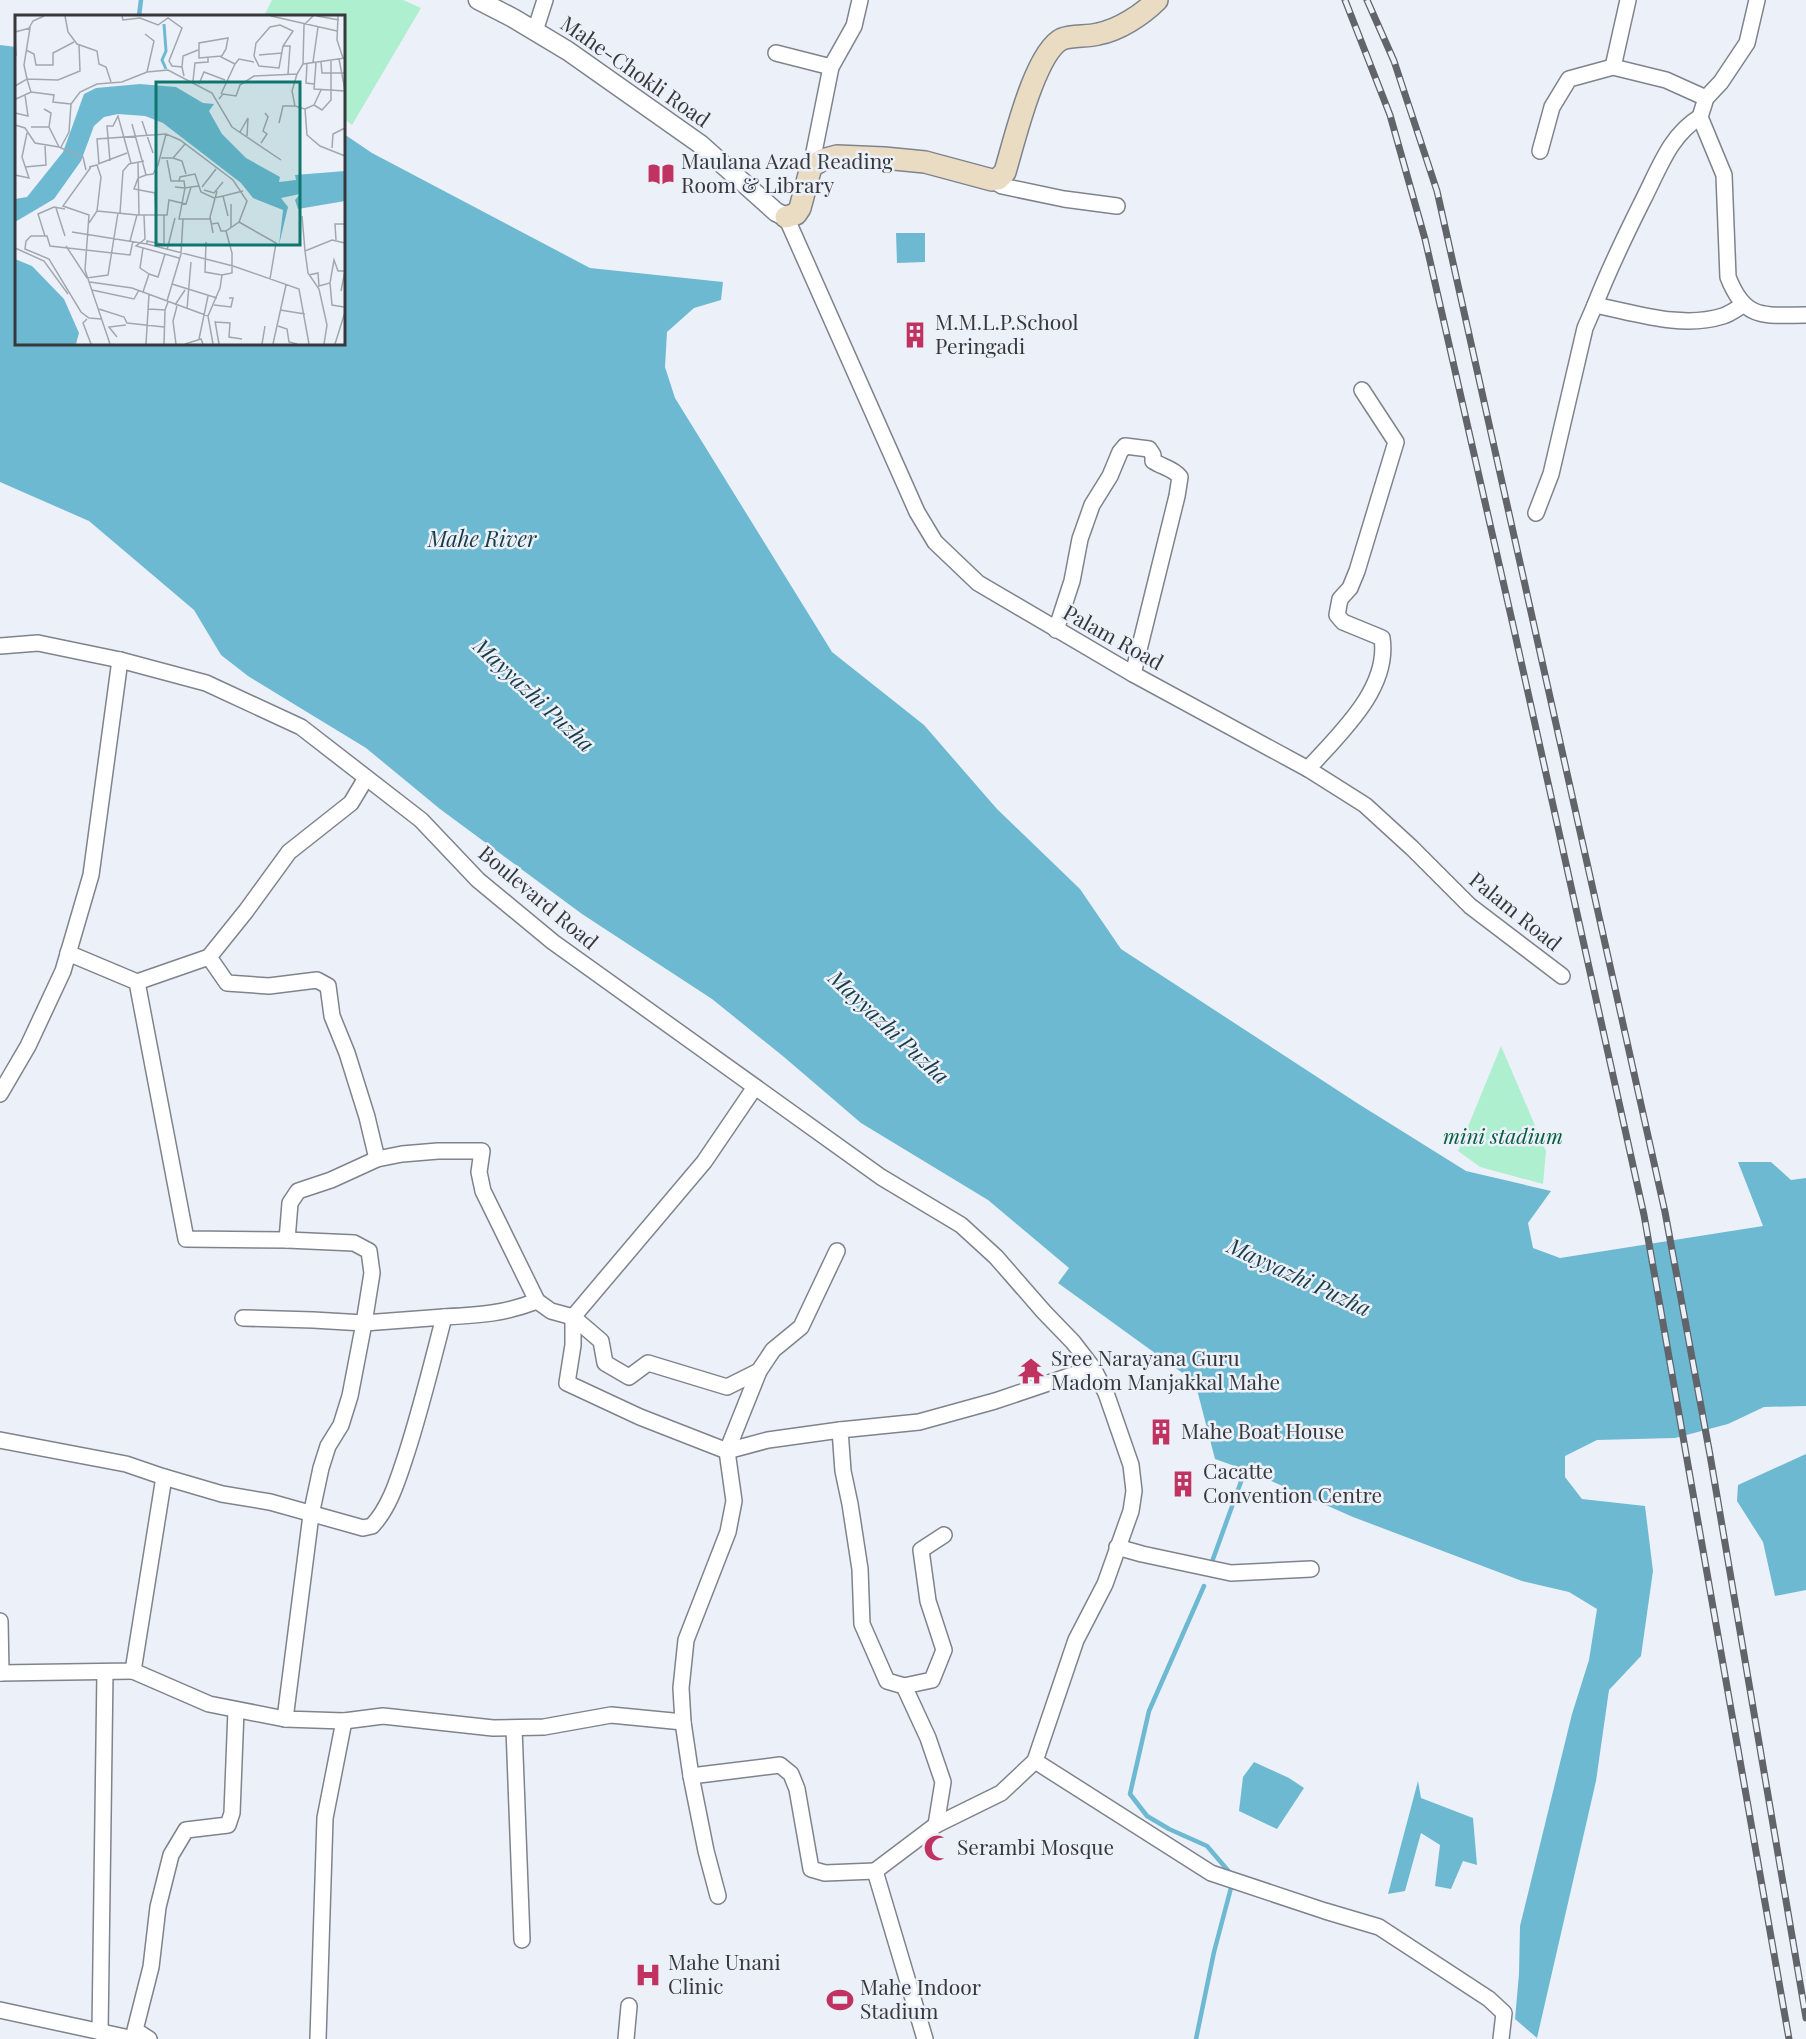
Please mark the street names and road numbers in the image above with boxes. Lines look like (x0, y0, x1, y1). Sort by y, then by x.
street label: Mahe-Chokli Road (556, 8, 716, 132)
street label: Palam Road (1059, 597, 1169, 675)
street label: Boulevard Road (474, 838, 605, 955)
street label: Palam Road (1464, 865, 1568, 956)

